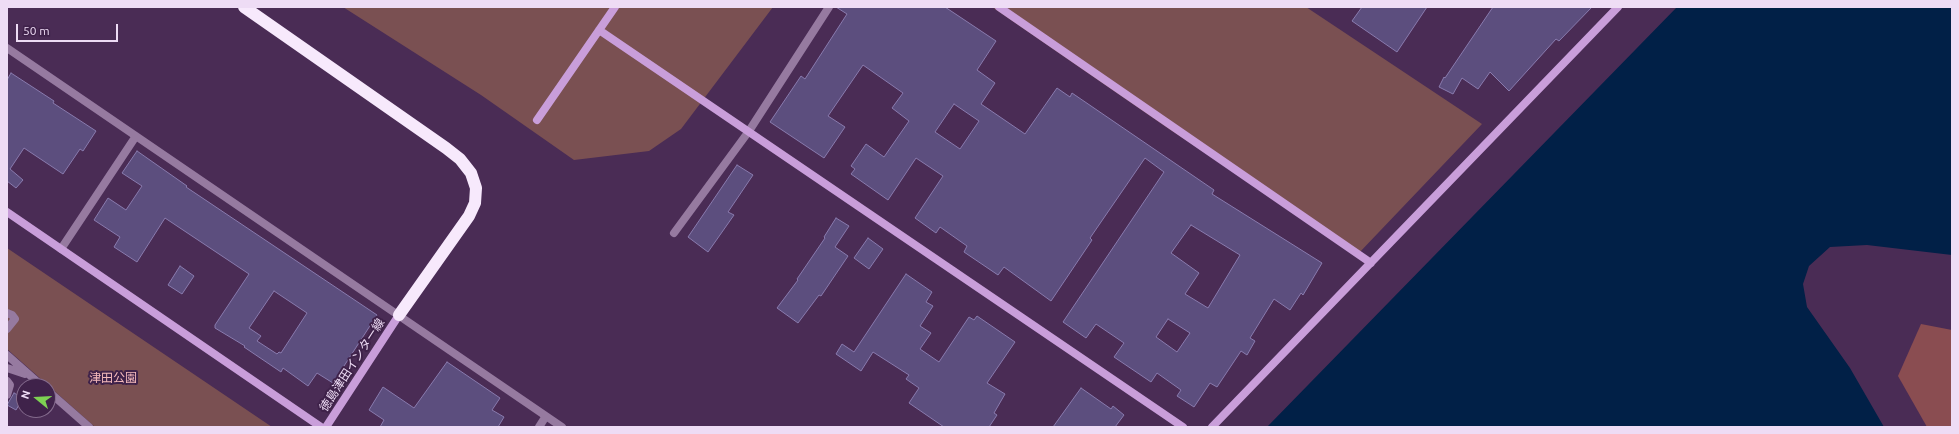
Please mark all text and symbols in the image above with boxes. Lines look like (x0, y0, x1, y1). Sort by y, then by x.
scale bar (18, 16, 120, 42)
text: 50 m (23, 24, 50, 37)
street label: 徳島津田インター線 (317, 316, 387, 414)
park label: 津田公園 (89, 371, 137, 385)
north arrow (16, 378, 56, 418)
text: N (19, 389, 33, 400)

